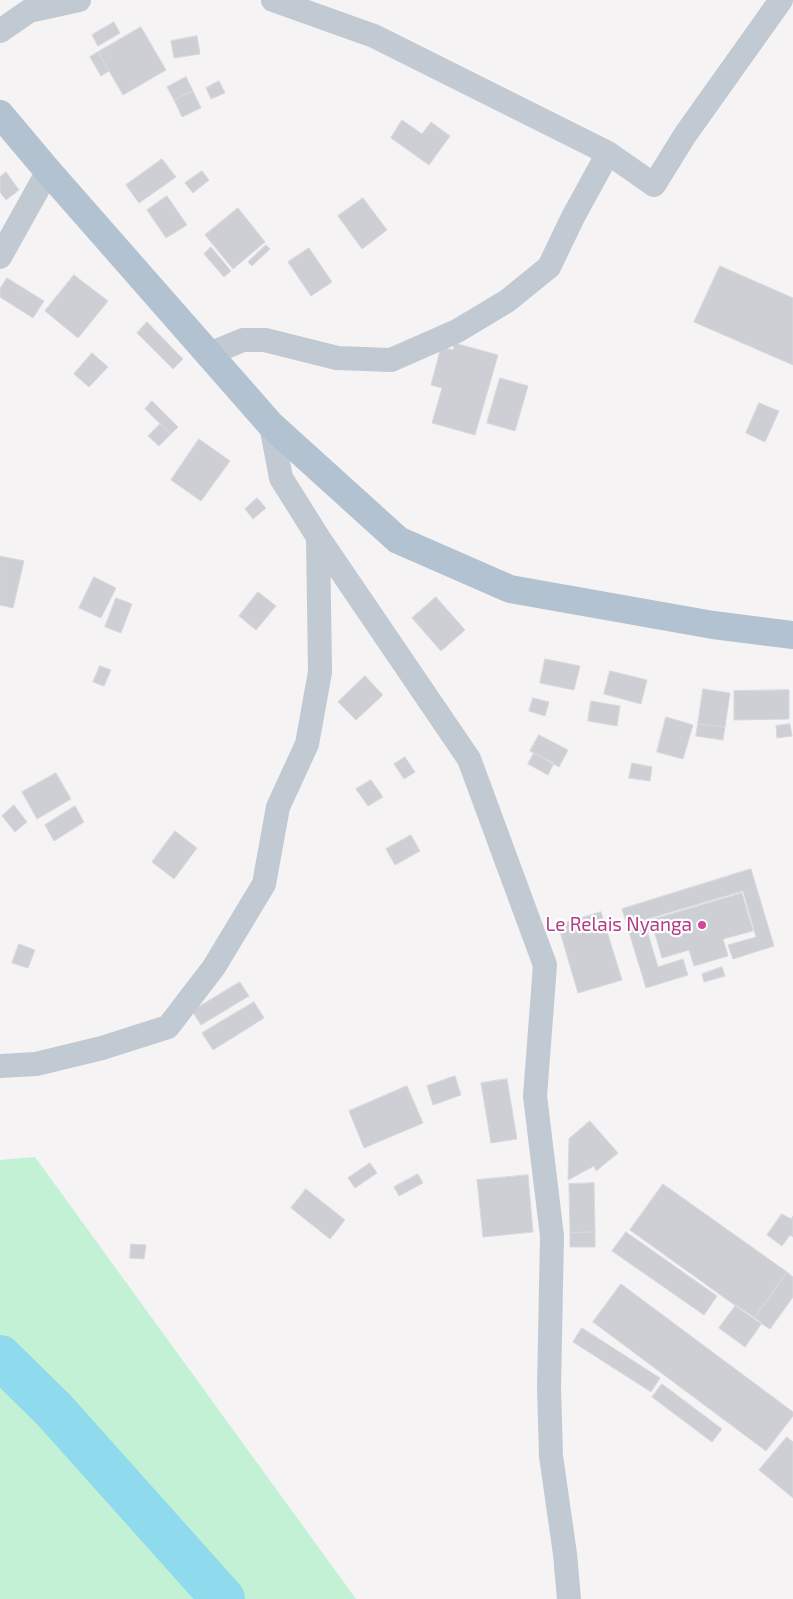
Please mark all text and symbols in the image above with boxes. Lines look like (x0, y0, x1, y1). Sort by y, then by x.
place label: Le Relais Nyanga (546, 914, 692, 936)
marker: Le Relais Nyanga (696, 919, 708, 931)

